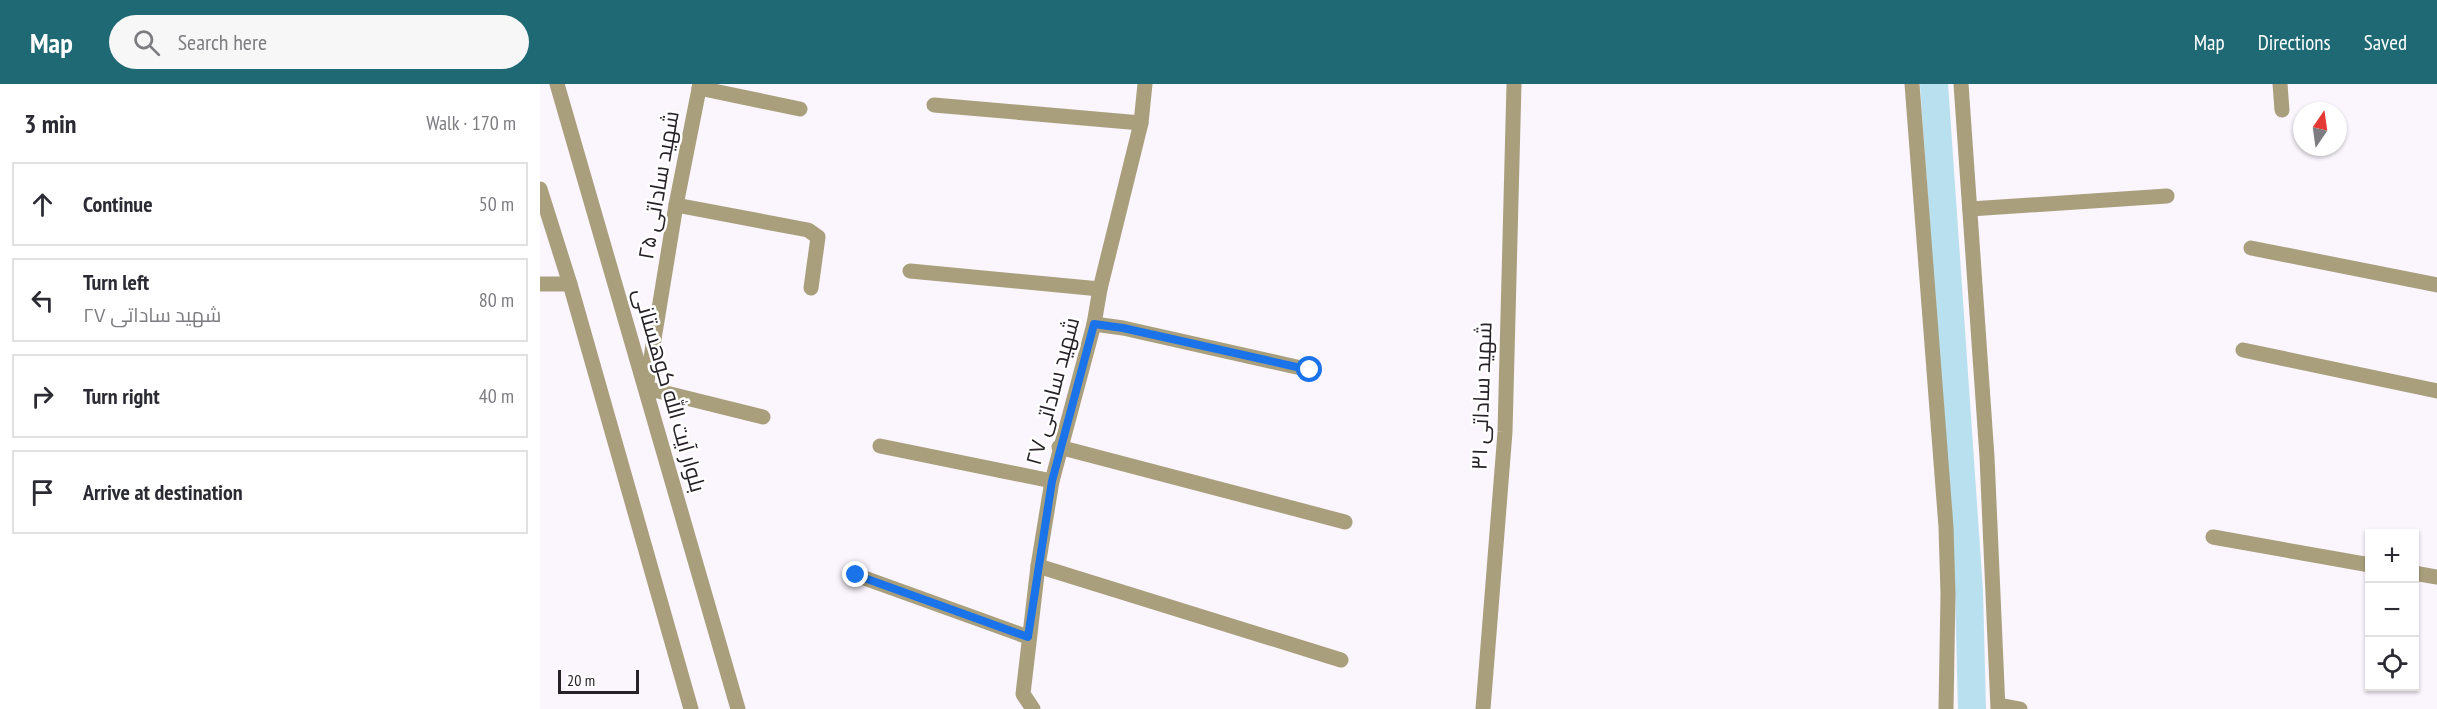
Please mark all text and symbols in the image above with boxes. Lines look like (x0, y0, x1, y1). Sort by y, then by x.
search box (109, 15, 529, 69)
text: Map (30, 24, 73, 61)
icon: search (130, 26, 163, 59)
text: Search here (178, 28, 267, 56)
text: Map (2194, 29, 2225, 56)
text: Directions (2258, 29, 2331, 56)
text: Saved (2364, 29, 2407, 56)
north arrow (2293, 102, 2347, 156)
text: 3 min (24, 107, 77, 140)
street label: شهید ساداتی ۲۵ (631, 108, 685, 262)
text: Walk · 170 m (426, 110, 516, 136)
icon: ahead (26, 188, 59, 221)
text: Continue (83, 190, 153, 218)
text: 50 m (479, 191, 514, 217)
text: Turn left (83, 268, 149, 296)
icon: left (26, 284, 59, 317)
street label: بلوار آیت الله کوهستانی (627, 285, 713, 495)
text: 80 m (479, 287, 514, 313)
text: شهید ساداتی ۲۷ (83, 302, 221, 328)
street label: شهید ساداتی ۲۷ (1019, 314, 1085, 468)
street label: شهید ساداتی ۳۱ (1464, 321, 1498, 471)
route start (1296, 356, 1322, 382)
icon: right (26, 380, 59, 413)
text: Turn right (83, 382, 160, 410)
text: 40 m (479, 383, 514, 409)
icon: arrive (26, 476, 59, 509)
text: Arrive at destination (83, 478, 243, 506)
map controls (2365, 529, 2419, 691)
button: + (2365, 529, 2419, 583)
route end (842, 561, 868, 587)
button: − (2365, 583, 2419, 637)
button: locate (2365, 637, 2419, 691)
scale bar (558, 667, 639, 694)
text: 20 m (567, 670, 595, 690)

